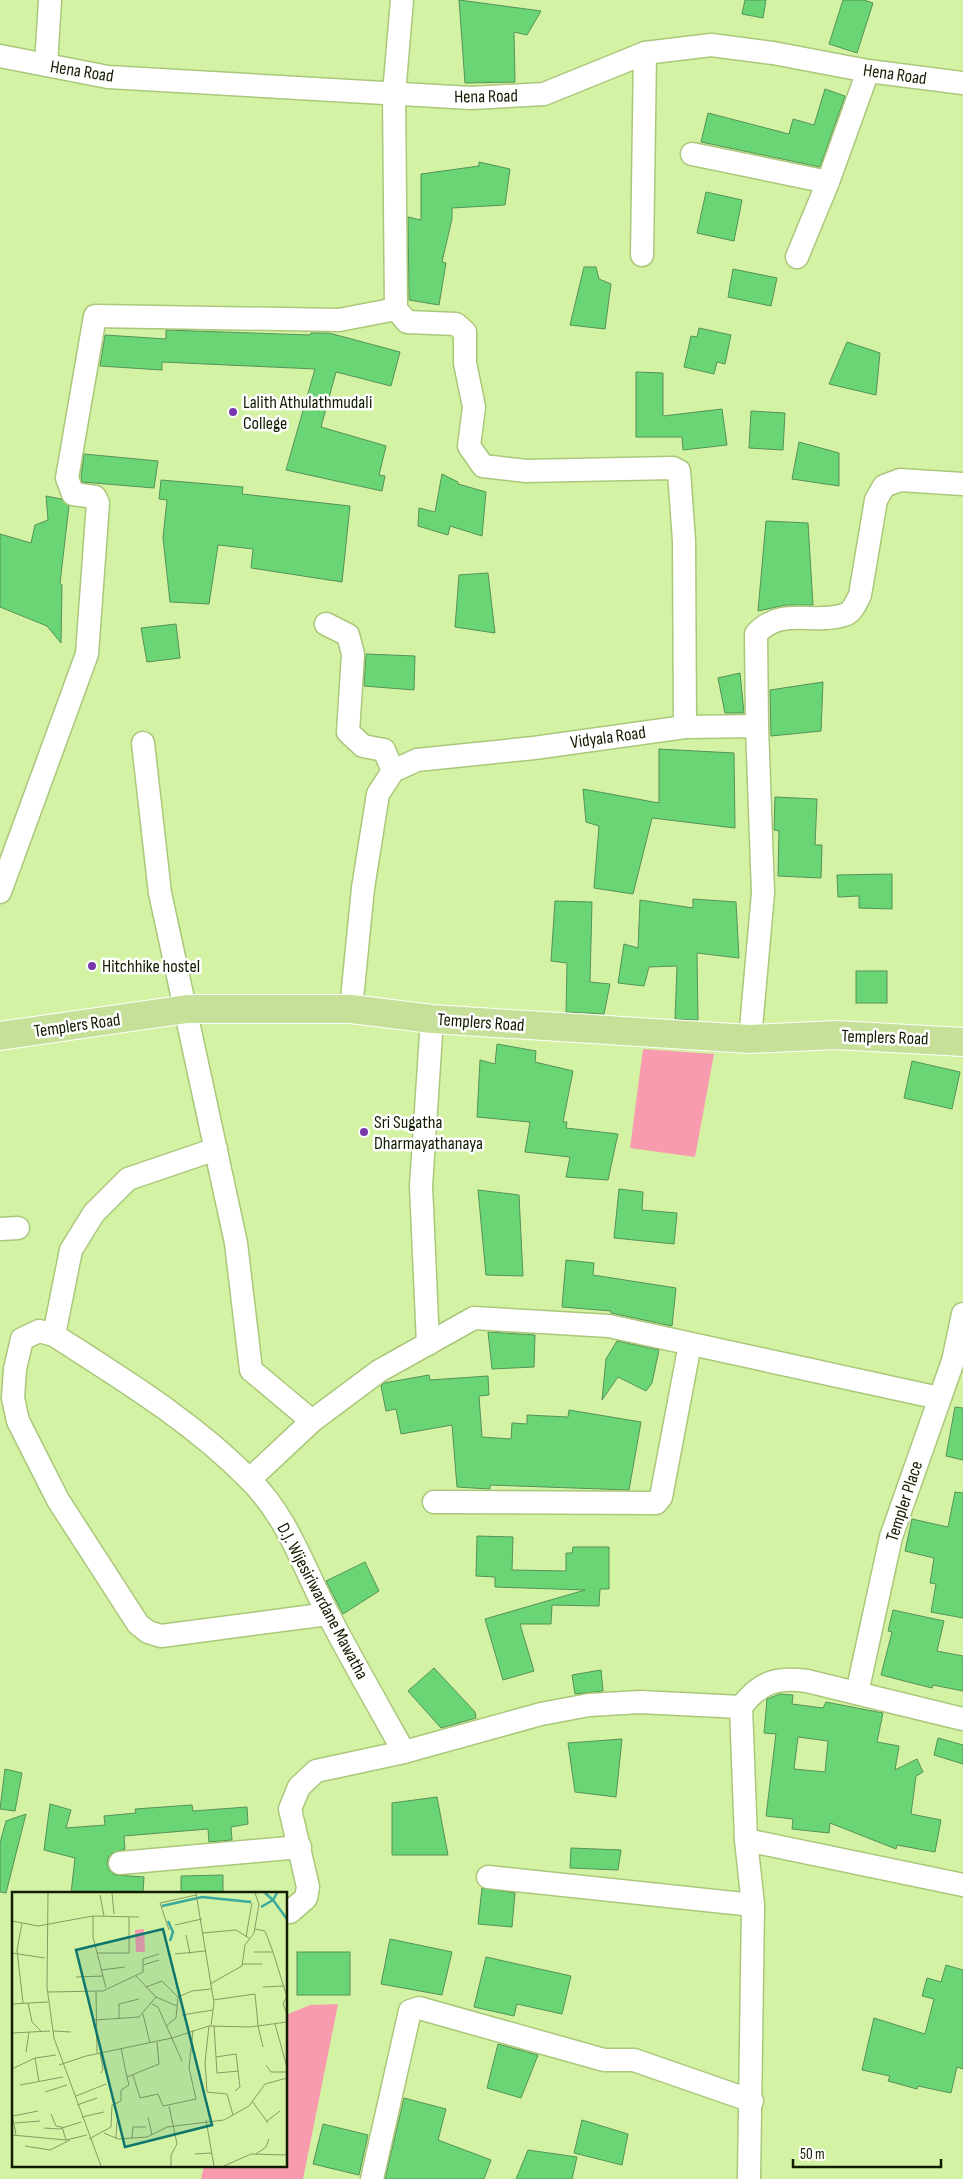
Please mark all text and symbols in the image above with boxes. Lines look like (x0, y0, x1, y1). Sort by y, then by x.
street label: Hena Road (49, 56, 115, 87)
street label: Hena Road (862, 60, 928, 89)
street label: Hena Road (454, 85, 518, 108)
place label: Lalith Athulathmudali College (243, 392, 372, 434)
marker: Lalith Athulathmudali College (227, 406, 239, 418)
street label: Vidyala Road (569, 722, 647, 753)
place label: Hitchhike hostel (102, 956, 200, 977)
marker: Hitchhike hostel (86, 960, 98, 972)
street label: Templers Road (32, 1009, 122, 1042)
street label: Templers Road (437, 1009, 525, 1036)
street label: Templers Road (841, 1025, 929, 1050)
place label: Sri Sugatha Dharmayathanaya (374, 1112, 483, 1154)
marker: Sri Sugatha Dharmayathanaya (358, 1126, 370, 1138)
street label: Templer Place (882, 1458, 927, 1544)
street label: D.J. Wijesiriwardane Mawatha (272, 1519, 373, 1683)
inset map (12, 1892, 288, 2166)
scale bar (793, 2136, 940, 2168)
text: 50 m (800, 2145, 825, 2164)

